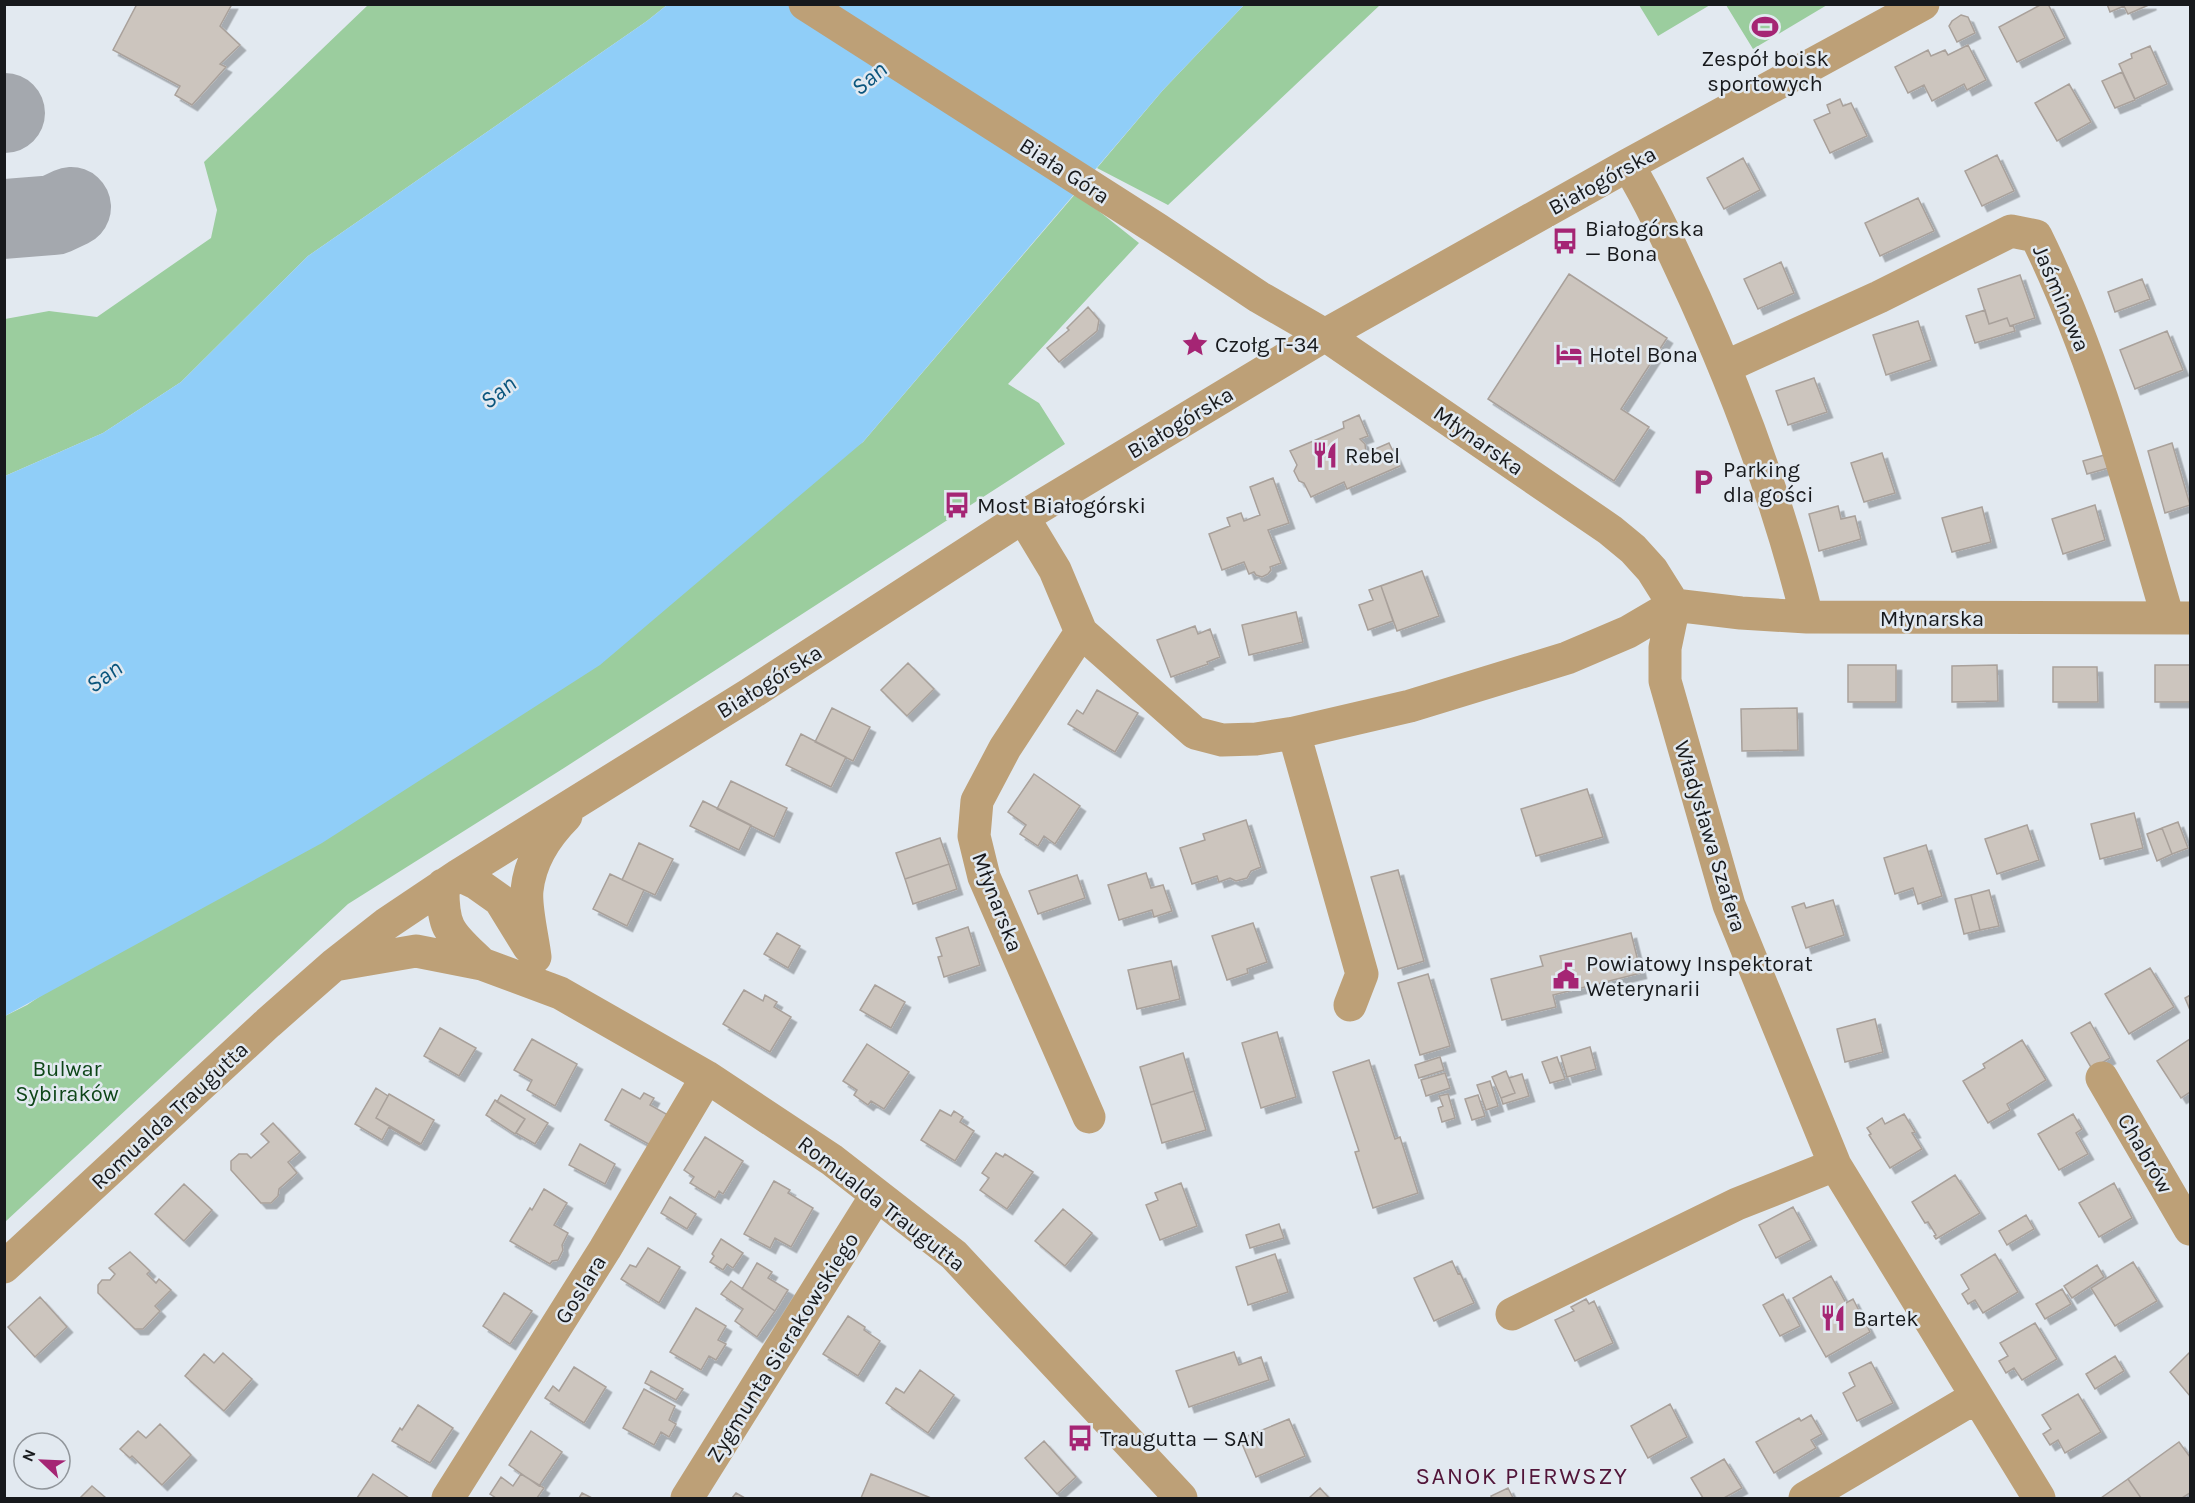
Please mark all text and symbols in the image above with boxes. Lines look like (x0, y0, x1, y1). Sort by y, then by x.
sports icon: Zespół boisk sportowych (1750, 12, 1780, 42)
place label: Zespół boisk sportowych (1701, 46, 1829, 97)
water label: San (845, 55, 893, 101)
street label: Biała Góra (1015, 132, 1114, 210)
street label: Białogórska (1544, 141, 1661, 221)
place label: Białogórska — Bona (1585, 216, 1704, 267)
bus stop icon: Białogórska — Bona (1550, 226, 1580, 256)
street label: Jaśminowa (2027, 241, 2095, 356)
place icon: Czołg T-34 (1180, 329, 1210, 359)
place label: Czołg T-34 (1215, 332, 1319, 358)
hotel icon: Hotel Bona (1554, 339, 1584, 369)
place label: Hotel Bona (1589, 342, 1698, 368)
water label: San (474, 369, 522, 415)
street label: Białogórska (1123, 381, 1238, 465)
street label: Młynarska (1428, 400, 1529, 481)
restaurant icon: Rebel (1310, 440, 1340, 470)
place label: Rebel (1345, 443, 1400, 469)
place label: Parking dla gości (1723, 457, 1813, 508)
parking icon: Parking dla gości (1688, 467, 1718, 497)
bus stop icon: Most Białogórski (942, 490, 972, 520)
place label: Most Białogórski (977, 493, 1146, 519)
street label: Młynarska (1880, 606, 1984, 632)
street label: Białogórska (712, 639, 827, 724)
water label: San (80, 653, 128, 699)
street label: Władysława Szafera (1669, 737, 1752, 935)
street label: Młynarska (966, 849, 1028, 956)
place label: Powiatowy Inspektorat Weterynarii (1586, 951, 1813, 1002)
public building icon: Powiatowy Inspektorat Weterynarii (1551, 961, 1581, 991)
street label: Romualda Traugutta (86, 1036, 254, 1195)
park label: Bulwar Sybiraków (15, 1056, 119, 1107)
street label: Chabrów (2112, 1109, 2178, 1198)
street label: Romualda Traugutta (793, 1130, 970, 1277)
street label: Zygmunta Sierakowskiego (701, 1228, 864, 1467)
street label: Goslara (550, 1250, 612, 1329)
restaurant icon: Bartek (1818, 1303, 1848, 1333)
place label: Bartek (1853, 1306, 1919, 1332)
bus stop icon: Traugutta — SAN (1065, 1423, 1095, 1453)
place label: Traugutta — SAN (1100, 1426, 1265, 1452)
north arrow (12, 1431, 72, 1491)
text: N (18, 1446, 40, 1464)
district label: SANOK PIERWSZY (1415, 1462, 1629, 1490)

